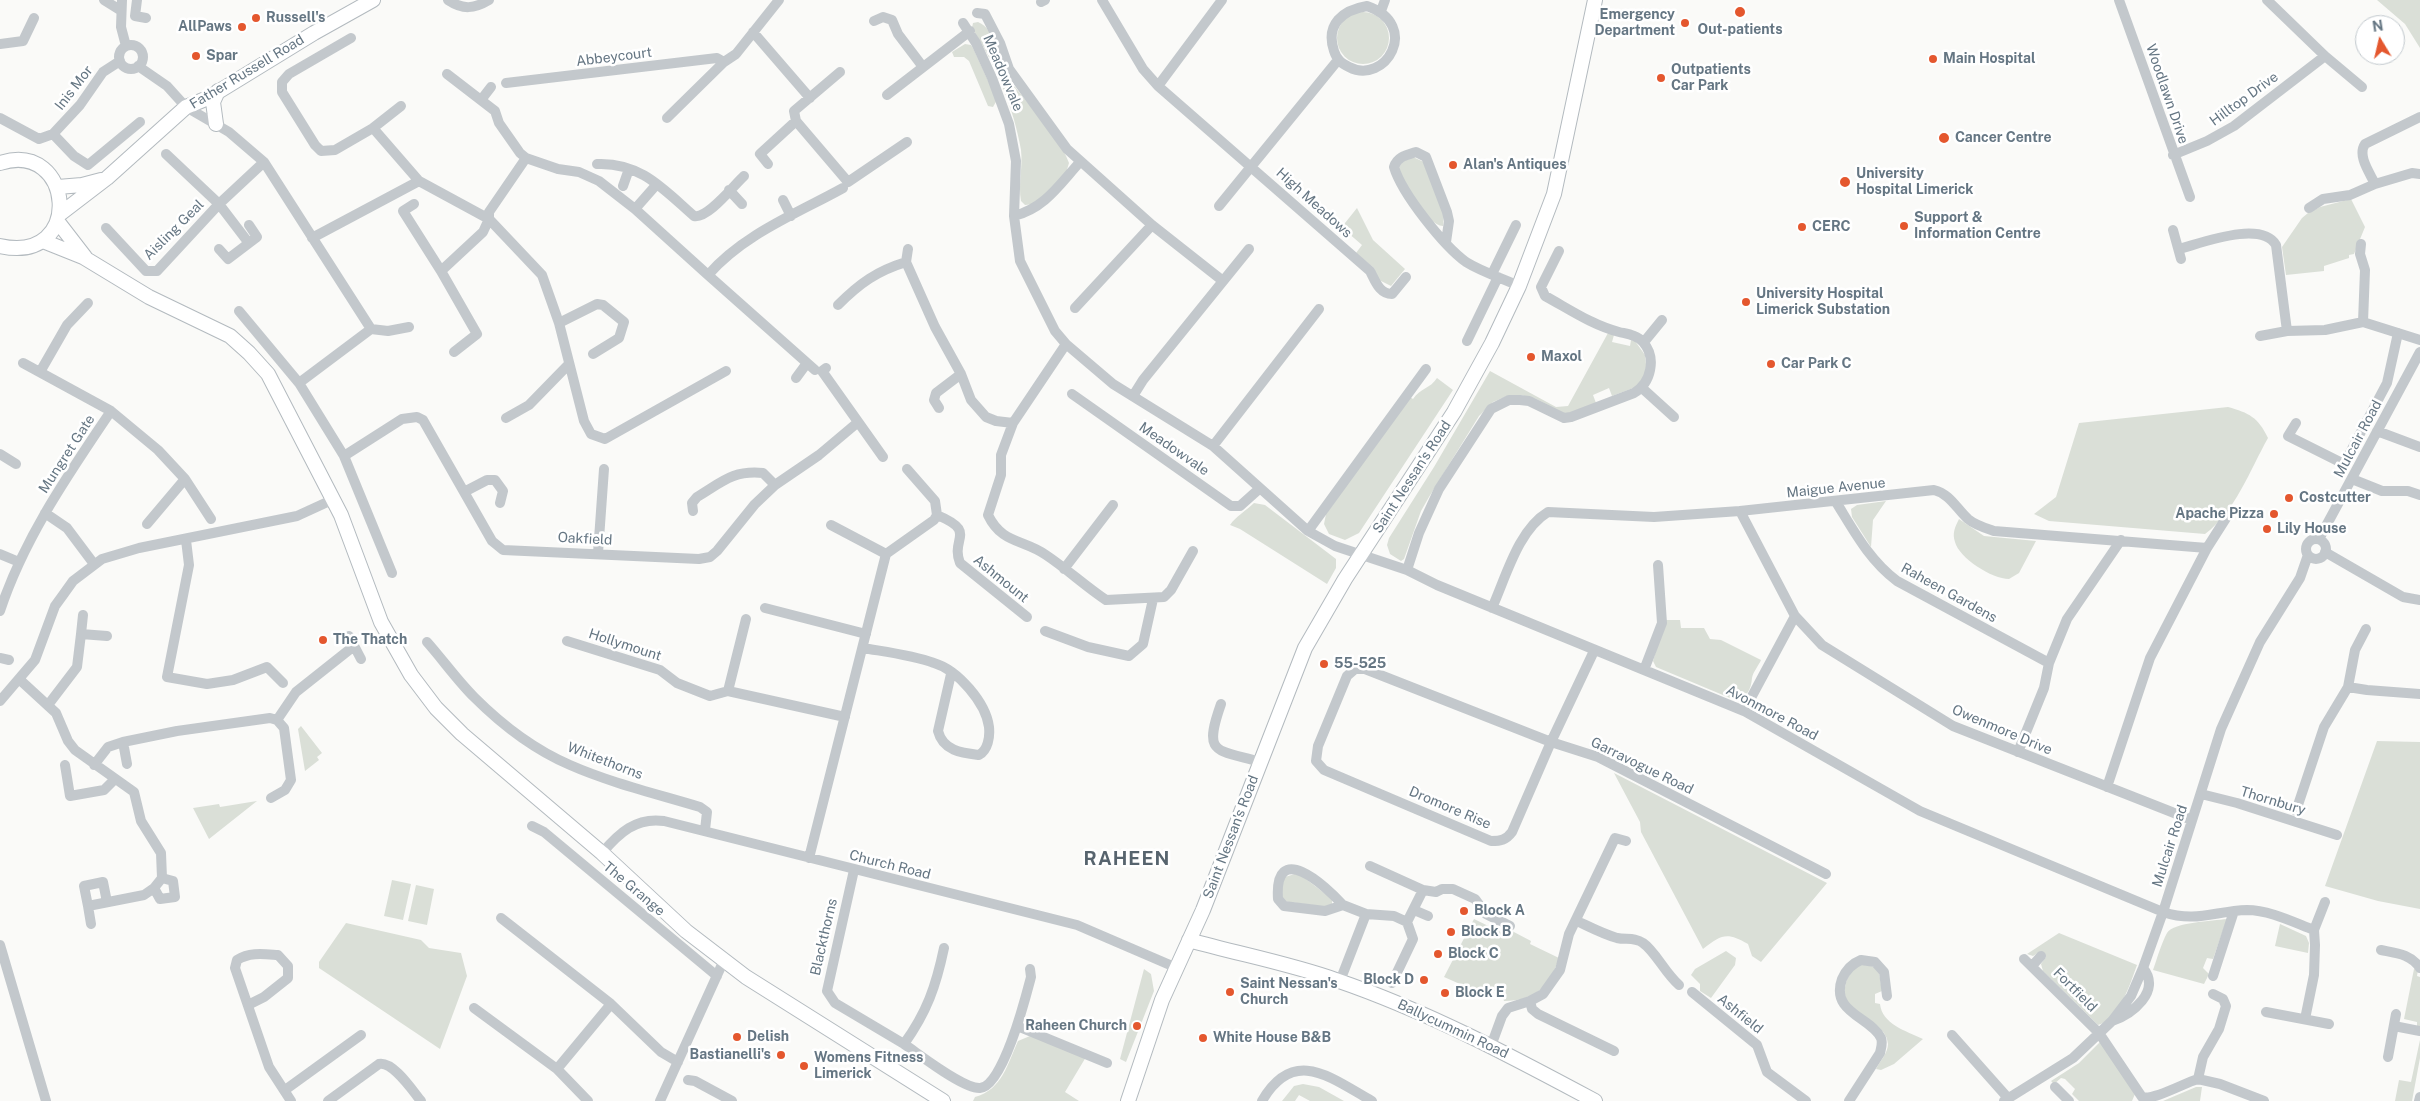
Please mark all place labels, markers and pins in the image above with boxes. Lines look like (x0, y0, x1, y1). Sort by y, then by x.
marker: Out-patients (1733, 5, 1747, 19)
place label: Emergency Department (1594, 7, 1675, 40)
place label: Russell's (266, 10, 325, 26)
marker: Russell's (250, 12, 262, 24)
marker: Emergency Department (1679, 17, 1691, 29)
place label: AllPaws (178, 19, 232, 35)
marker: AllPaws (236, 21, 248, 33)
place label: Out-patients (1697, 22, 1783, 38)
place label: Spar (206, 48, 238, 64)
marker: Spar (190, 50, 202, 62)
place label: Main Hospital (1943, 51, 2036, 67)
marker: Main Hospital (1927, 53, 1939, 65)
place label: Outpatients Car Park (1671, 62, 1751, 94)
marker: Outpatients Car Park (1655, 72, 1667, 84)
place label: Cancer Centre (1955, 130, 2052, 146)
marker: Cancer Centre (1937, 131, 1951, 145)
place label: Alan's Antiques (1463, 157, 1567, 173)
marker: Alan's Antiques (1447, 159, 1459, 171)
place label: University Hospital Limerick (1856, 166, 1973, 198)
marker: University Hospital Limerick (1838, 175, 1852, 189)
place label: Support & Information Centre (1914, 210, 2041, 242)
place label: CERC (1812, 219, 1851, 235)
marker: Support & Information Centre (1898, 220, 1910, 232)
marker: CERC (1796, 221, 1808, 233)
place label: University Hospital Limerick Substation (1756, 286, 1890, 318)
marker: University Hospital Limerick Substation (1740, 296, 1752, 308)
place label: Maxol (1541, 349, 1582, 365)
marker: Maxol (1525, 351, 1537, 363)
place label: Car Park C (1781, 356, 1852, 372)
marker: Car Park C (1765, 358, 1777, 370)
place label: Costcutter (2299, 490, 2371, 506)
marker: Costcutter (2283, 492, 2295, 504)
place label: Apache Pizza (2175, 506, 2264, 522)
marker: Apache Pizza (2268, 508, 2280, 520)
place label: Lily House (2277, 521, 2347, 537)
marker: Lily House (2261, 523, 2273, 535)
place label: The Thatch (333, 632, 407, 648)
marker: The Thatch (317, 634, 329, 646)
place label: 55-525 (1334, 656, 1386, 672)
marker: 55-525 (1318, 658, 1330, 670)
place label: Block A (1474, 903, 1525, 919)
marker: Block A (1458, 905, 1470, 917)
place label: Block B (1461, 924, 1511, 940)
marker: Block B (1445, 926, 1457, 938)
place label: Block C (1448, 946, 1499, 962)
marker: Block C (1432, 948, 1444, 960)
place label: Block D (1363, 972, 1414, 988)
marker: Block D (1418, 974, 1430, 986)
place label: Saint Nessan's Church (1240, 976, 1338, 1009)
place label: Block E (1455, 985, 1505, 1001)
marker: Saint Nessan's Church (1224, 986, 1236, 998)
marker: Block E (1439, 987, 1451, 999)
place label: Raheen Church (1025, 1018, 1127, 1034)
marker: Raheen Church (1131, 1020, 1143, 1032)
place label: Delish (747, 1029, 789, 1045)
place label: White House B&B (1213, 1030, 1331, 1046)
marker: Delish (731, 1031, 743, 1043)
marker: White House B&B (1197, 1032, 1209, 1044)
place label: Bastianelli's (690, 1047, 771, 1063)
marker: Bastianelli's (775, 1049, 787, 1061)
place label: Womens Fitness Limerick (814, 1050, 923, 1082)
marker: Womens Fitness Limerick (798, 1060, 810, 1072)

